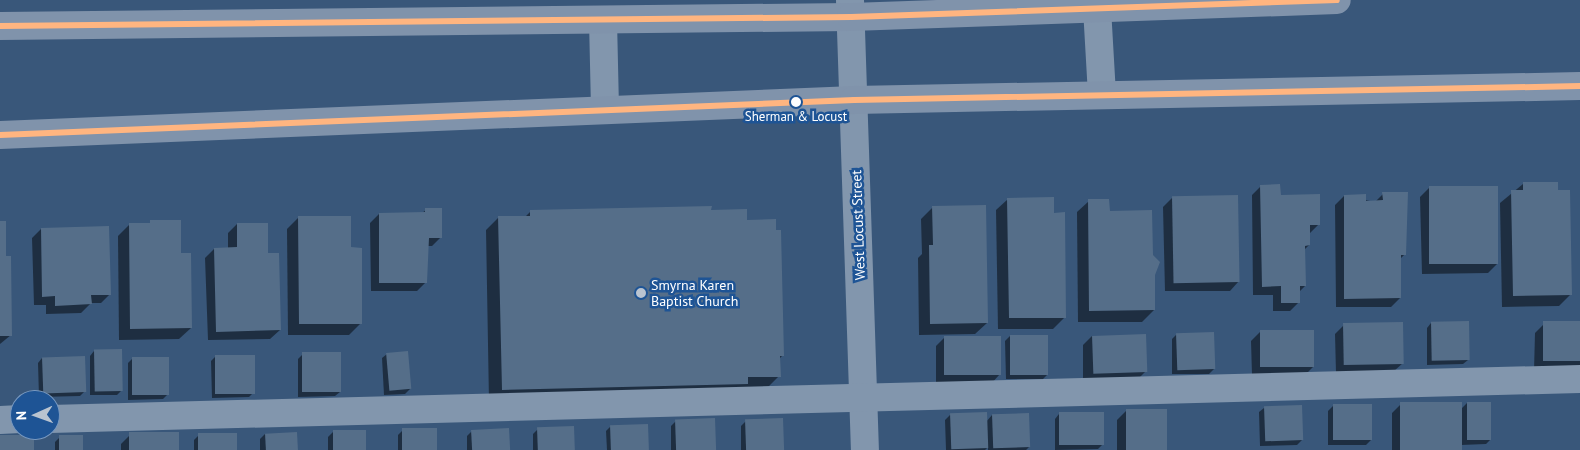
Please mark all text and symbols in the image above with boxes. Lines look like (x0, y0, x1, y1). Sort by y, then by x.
marker: Sherman & Locust (791, 97, 801, 107)
place label: Sherman & Locust (745, 109, 847, 125)
street label: West Locust Street (848, 170, 868, 280)
place label: Smyrna Karen Baptist Church (651, 277, 738, 310)
marker: Smyrna Karen Baptist Church (635, 287, 647, 299)
north arrow (10, 390, 60, 440)
text: N (12, 411, 30, 420)

